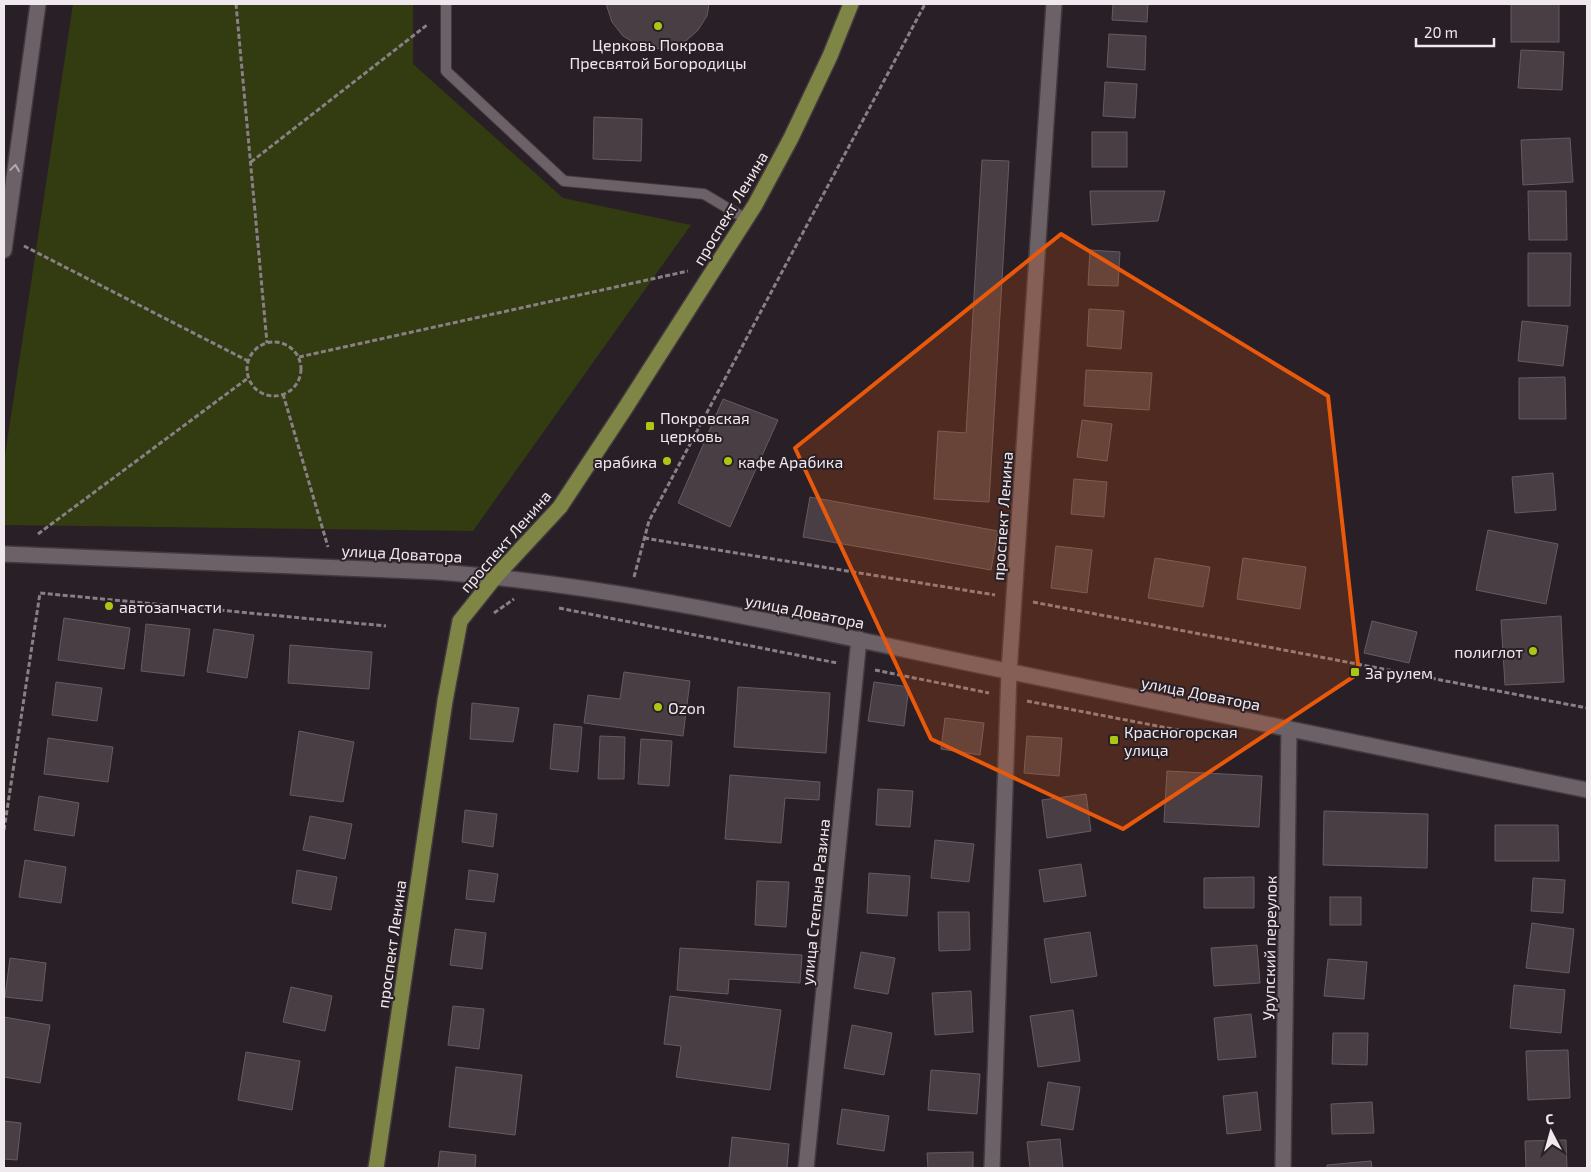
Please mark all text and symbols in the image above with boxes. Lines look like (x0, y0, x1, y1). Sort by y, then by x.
scale bar (1416, 15, 1494, 47)
marker: Церковь Покрова Пресвятой Богородицы (652, 20, 664, 32)
text: 20 m (1424, 23, 1458, 41)
place label: Церковь Покрова Пресвятой Богородицы (569, 35, 747, 72)
street label: проспект Ленина (689, 148, 771, 268)
one-way arrow (10, 163, 20, 172)
place label: Покровская церковь (660, 408, 750, 445)
marker: Покровская церковь (644, 420, 656, 432)
street label: проспект Ленина (988, 451, 1016, 581)
place label: арабика (594, 452, 657, 471)
place label: кафе Арабика (738, 452, 843, 471)
marker: арабика (661, 455, 673, 467)
marker: кафе Арабика (722, 455, 734, 467)
street label: проспект Ленина (455, 486, 555, 596)
street label: улица Доватора (341, 540, 463, 567)
street label: улица Доватора (744, 590, 866, 633)
place label: автозапчасти (119, 597, 222, 616)
marker: автозапчасти (103, 600, 115, 612)
place label: полиглот (1454, 642, 1523, 661)
marker: полиглот (1527, 645, 1539, 657)
place label: За рулем (1365, 663, 1433, 683)
marker: За рулем (1349, 666, 1361, 678)
street label: улица Доватора (1140, 672, 1262, 715)
place label: Ozon (668, 698, 705, 717)
marker: Ozon (652, 701, 664, 713)
place label: Красногорская улица (1124, 722, 1238, 760)
marker: Красногорская улица (1108, 734, 1120, 746)
street label: улица Степана Разина (797, 818, 834, 986)
street label: Урупский переулок (1258, 875, 1281, 1021)
street label: проспект Ленина (373, 879, 409, 1009)
north arrow (1526, 1107, 1576, 1157)
text: С (1545, 1110, 1555, 1127)

